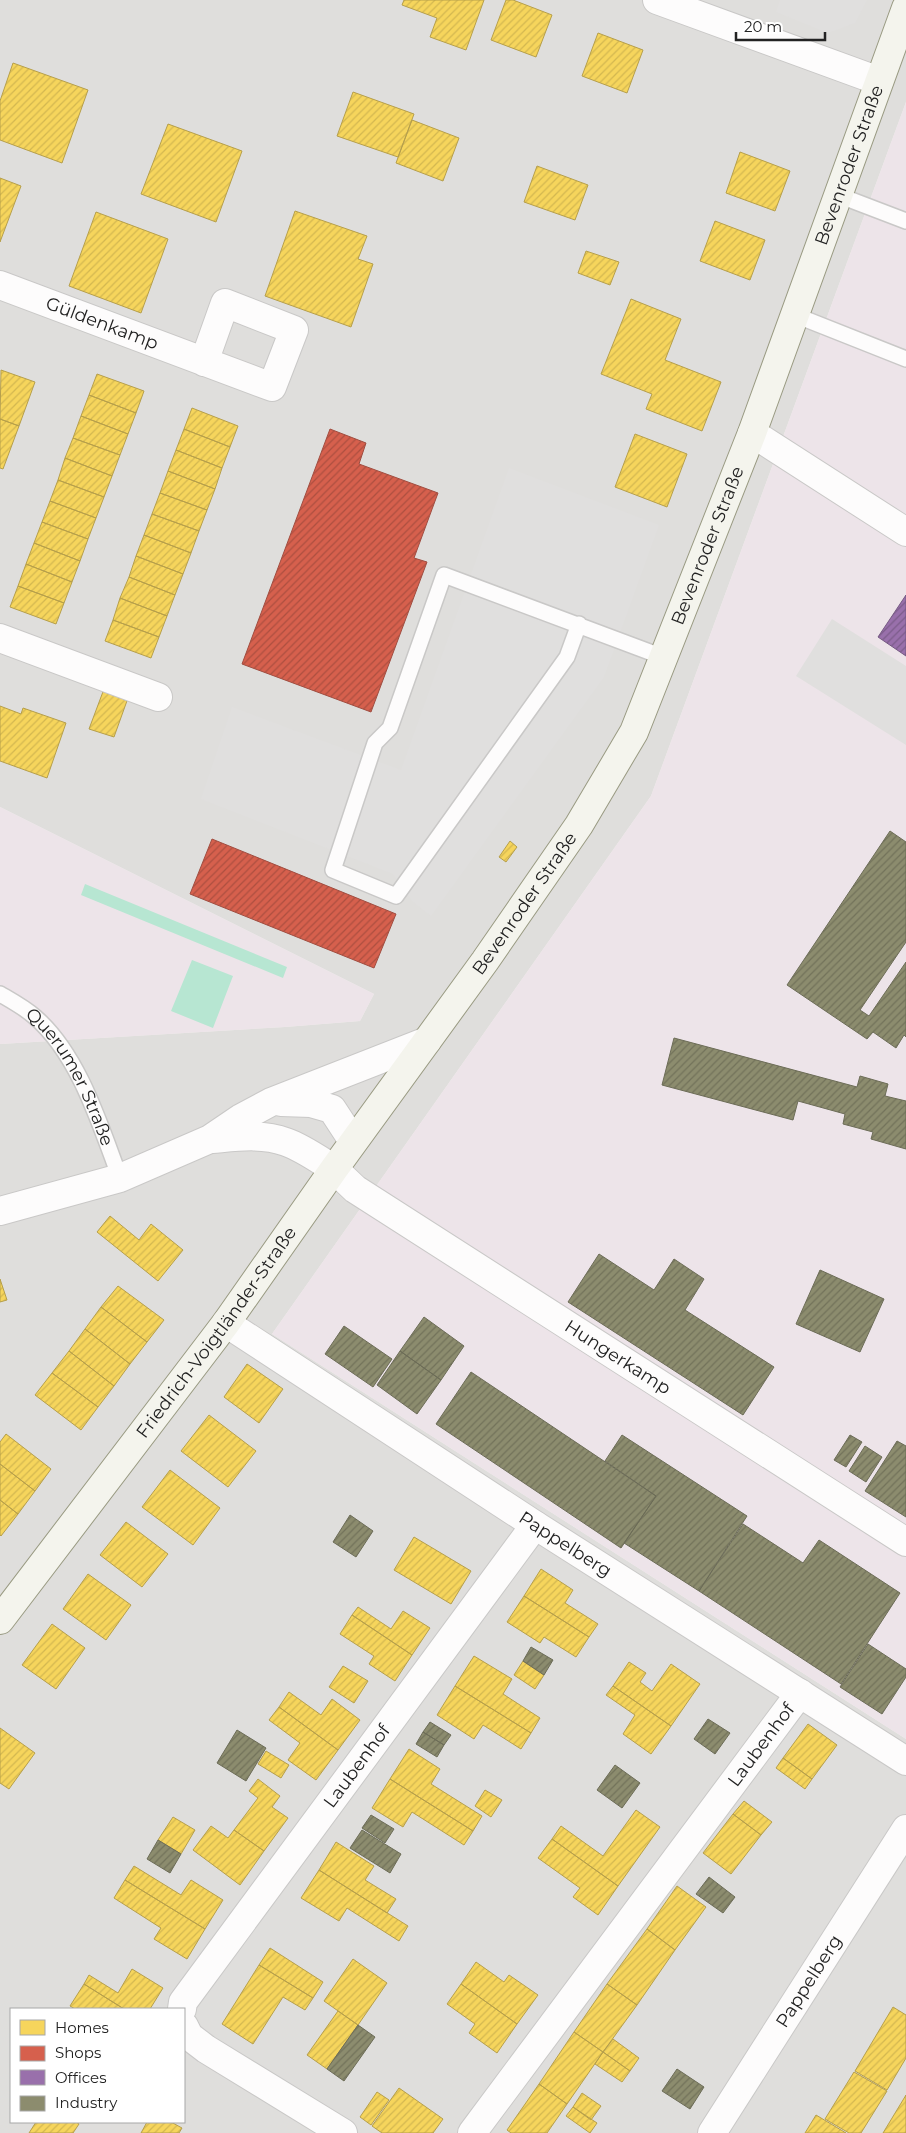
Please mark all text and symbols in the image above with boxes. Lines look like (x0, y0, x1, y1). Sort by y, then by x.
scale bar (736, 10, 825, 42)
text: 20 m (744, 17, 782, 36)
street label: Bevenroder Straße (810, 82, 888, 248)
street label: Güldenkamp (43, 292, 161, 354)
street label: Bevenroder Straße (666, 463, 749, 628)
street label: Bevenroder Straße (468, 828, 582, 979)
street label: Querumer Straße (21, 1003, 118, 1149)
street label: Friedrich-Voigtländer-Straße (131, 1222, 301, 1442)
street label: Hungerkamp (561, 1315, 675, 1399)
street label: Pappelberg (515, 1506, 616, 1582)
street label: Laubenhof (723, 1698, 800, 1791)
street label: Laubenhof (319, 1720, 395, 1812)
street label: Pappelberg (771, 1931, 847, 2032)
legend (10, 2008, 185, 2123)
text: Homes (55, 2018, 109, 2037)
text: Shops (55, 2043, 101, 2062)
text: Offices (55, 2068, 107, 2087)
text: Industry (55, 2093, 118, 2112)

